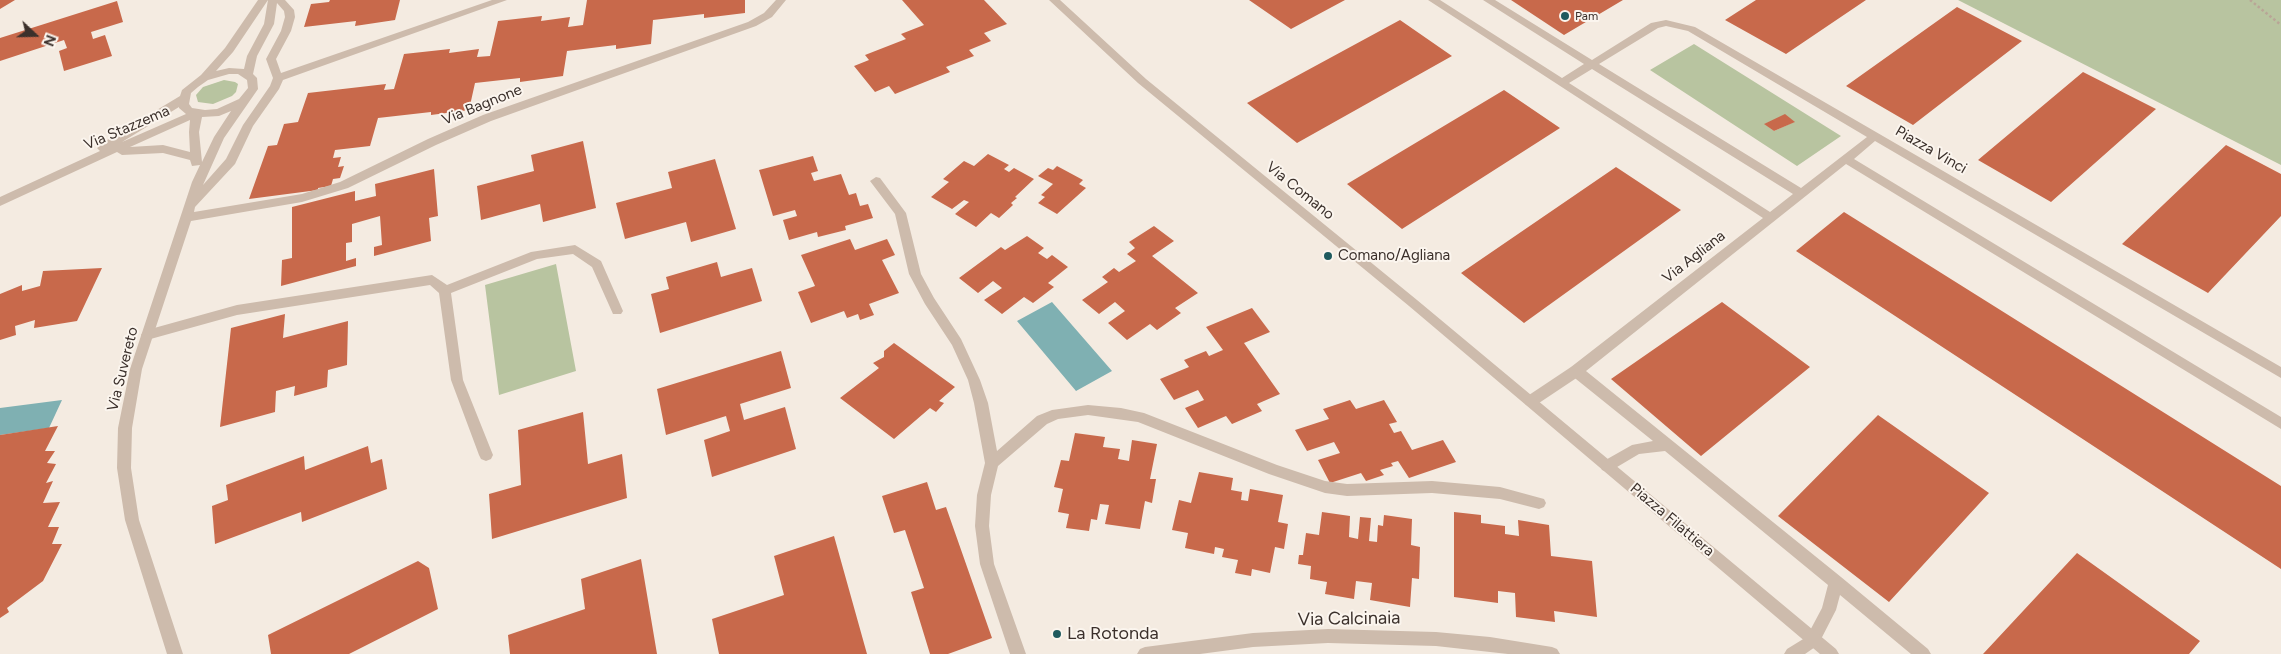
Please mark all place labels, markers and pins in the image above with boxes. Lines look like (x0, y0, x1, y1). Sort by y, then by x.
place label: Pam (1575, 9, 1598, 23)
marker: Pam (1559, 10, 1571, 22)
place label: Comano/Agliana (1338, 247, 1450, 265)
marker: Comano/Agliana (1322, 250, 1334, 262)
place label: La Rotonda (1067, 623, 1159, 645)
marker: La Rotonda (1051, 628, 1063, 640)

